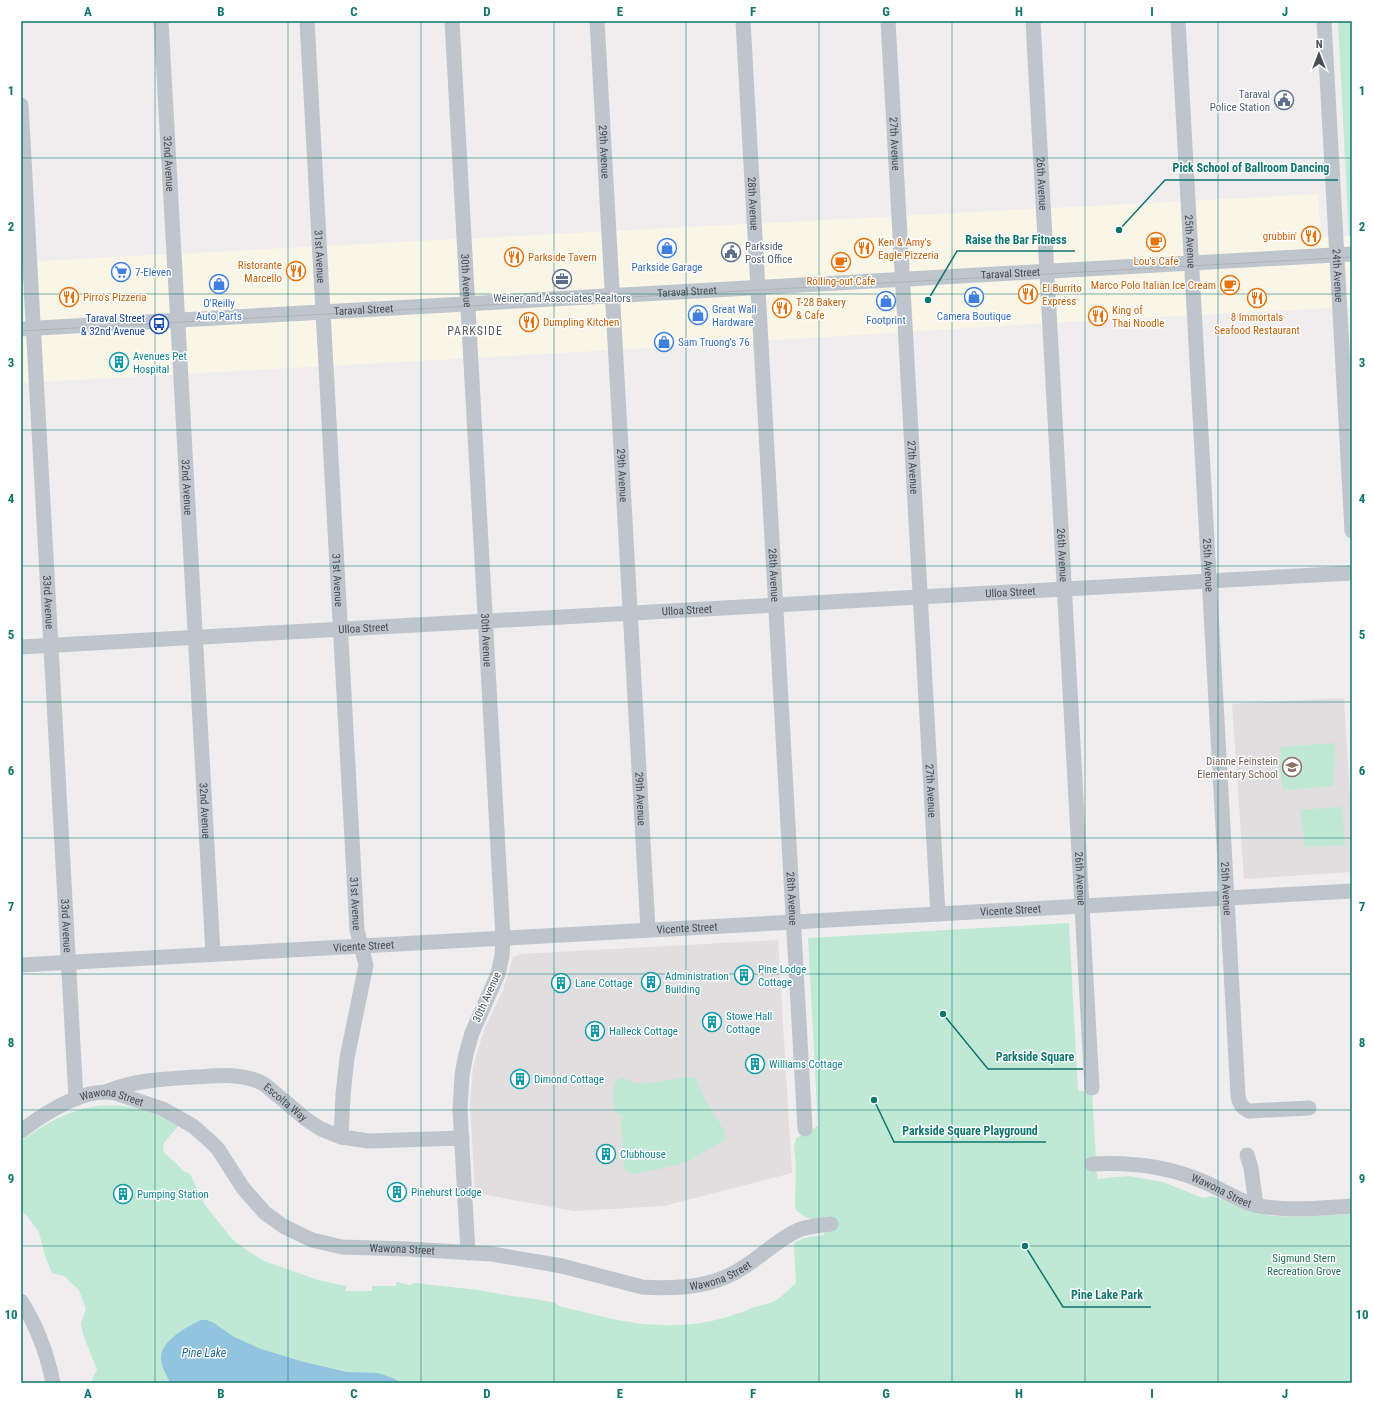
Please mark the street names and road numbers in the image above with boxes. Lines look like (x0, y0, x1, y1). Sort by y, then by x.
street label: 27th Avenue (887, 117, 903, 171)
street label: 29th Avenue (596, 125, 612, 179)
street label: 32nd Avenue (161, 136, 177, 192)
street label: 26th Avenue (1034, 157, 1050, 211)
street label: 28th Avenue (745, 177, 761, 231)
street label: 25th Avenue (1182, 215, 1198, 269)
street label: 31st Avenue (312, 230, 328, 284)
street label: 24th Avenue (1330, 248, 1346, 303)
street label: 30th Avenue (458, 253, 474, 308)
street label: Taraval Street (980, 265, 1041, 281)
street label: Taraval Street (657, 283, 717, 300)
street label: Taraval Street (333, 302, 394, 318)
street label: 27th Avenue (905, 440, 921, 494)
street label: 29th Avenue (614, 448, 630, 502)
street label: 32nd Avenue (179, 459, 195, 516)
street label: 26th Avenue (1055, 528, 1071, 582)
street label: 25th Avenue (1200, 538, 1216, 592)
street label: 28th Avenue (766, 548, 782, 602)
street label: 31st Avenue (330, 553, 346, 607)
street label: 33rd Avenue (41, 575, 56, 629)
street label: Ulloa Street (985, 584, 1036, 600)
street label: Ulloa Street (661, 602, 712, 618)
street label: 30th Avenue (478, 613, 494, 667)
street label: Ulloa Street (338, 620, 389, 636)
street label: 27th Avenue (923, 764, 939, 818)
street label: 29th Avenue (633, 772, 649, 826)
street label: 32nd Avenue (197, 783, 213, 839)
street label: 26th Avenue (1072, 852, 1088, 906)
street label: 25th Avenue (1218, 861, 1234, 916)
street label: 28th Avenue (784, 871, 800, 926)
street label: 31st Avenue (348, 877, 364, 931)
street label: 33rd Avenue (58, 899, 74, 953)
street label: Vicente Street (980, 902, 1041, 918)
street label: Vicente Street (656, 920, 718, 936)
street label: Vicente Street (333, 938, 394, 954)
street label: 30th Avenue (470, 970, 504, 1024)
street label: Escolta Way (261, 1080, 310, 1124)
street label: Wawona Street (78, 1086, 145, 1109)
street label: Wawona Street (1190, 1171, 1253, 1210)
street label: Wawona Street (369, 1241, 435, 1257)
street label: Wawona Street (689, 1258, 754, 1293)

